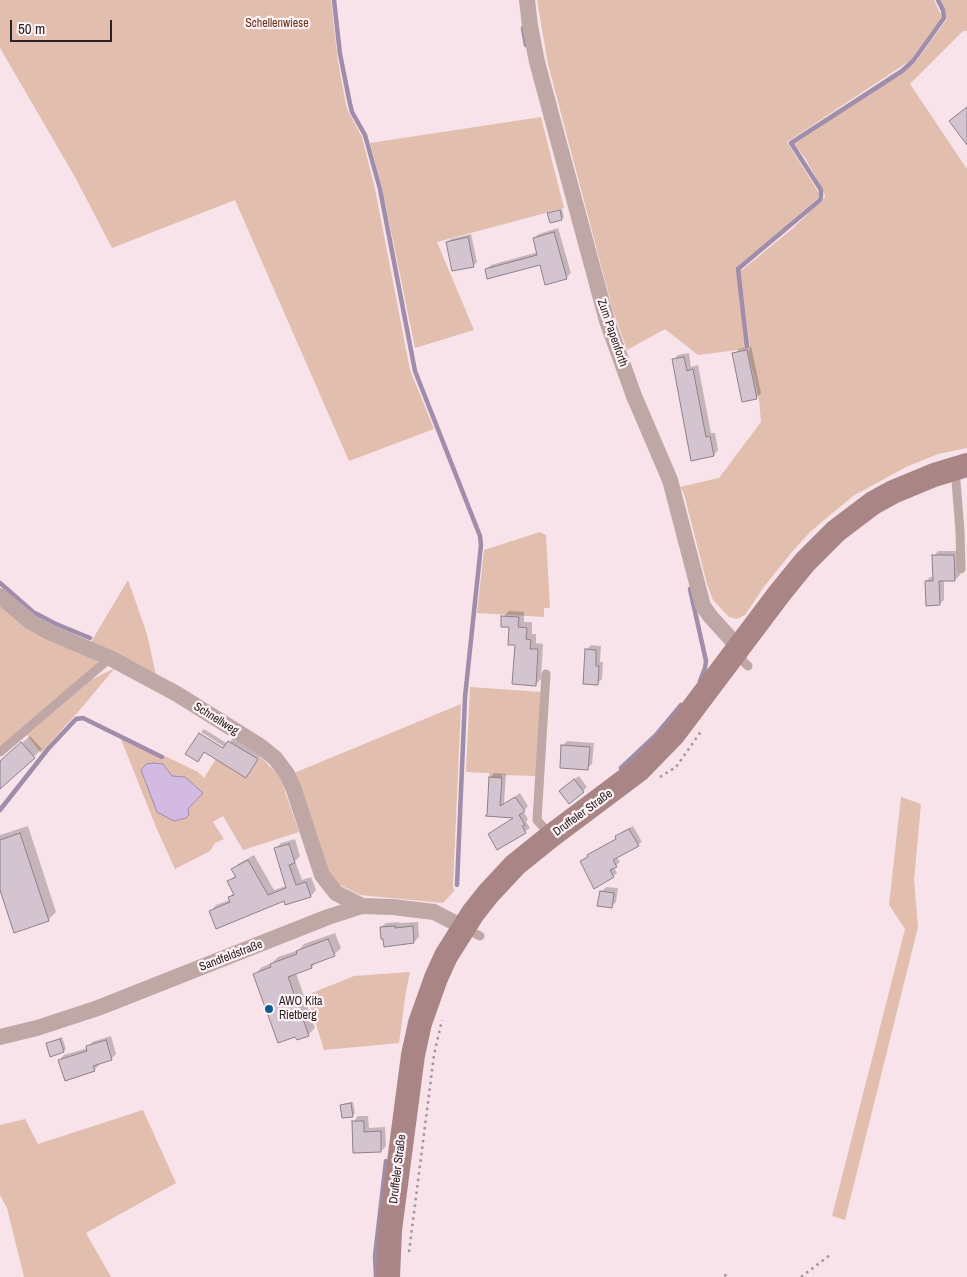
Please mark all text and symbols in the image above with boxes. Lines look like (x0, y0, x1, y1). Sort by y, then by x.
scale bar (12, 10, 115, 42)
park label: Schellenwiese (245, 17, 309, 31)
text: 50 m (18, 18, 45, 39)
street label: Zum Papenforth (594, 297, 630, 369)
street label: Schnellweg (191, 700, 241, 738)
street label: Druffeler Straße (551, 787, 615, 839)
street label: Sandfeldstraße (197, 937, 265, 975)
place label: AWO Kita Rietberg (279, 995, 322, 1023)
marker: AWO Kita Rietberg (263, 1003, 275, 1015)
street label: Druffeler Straße (387, 1133, 409, 1205)

